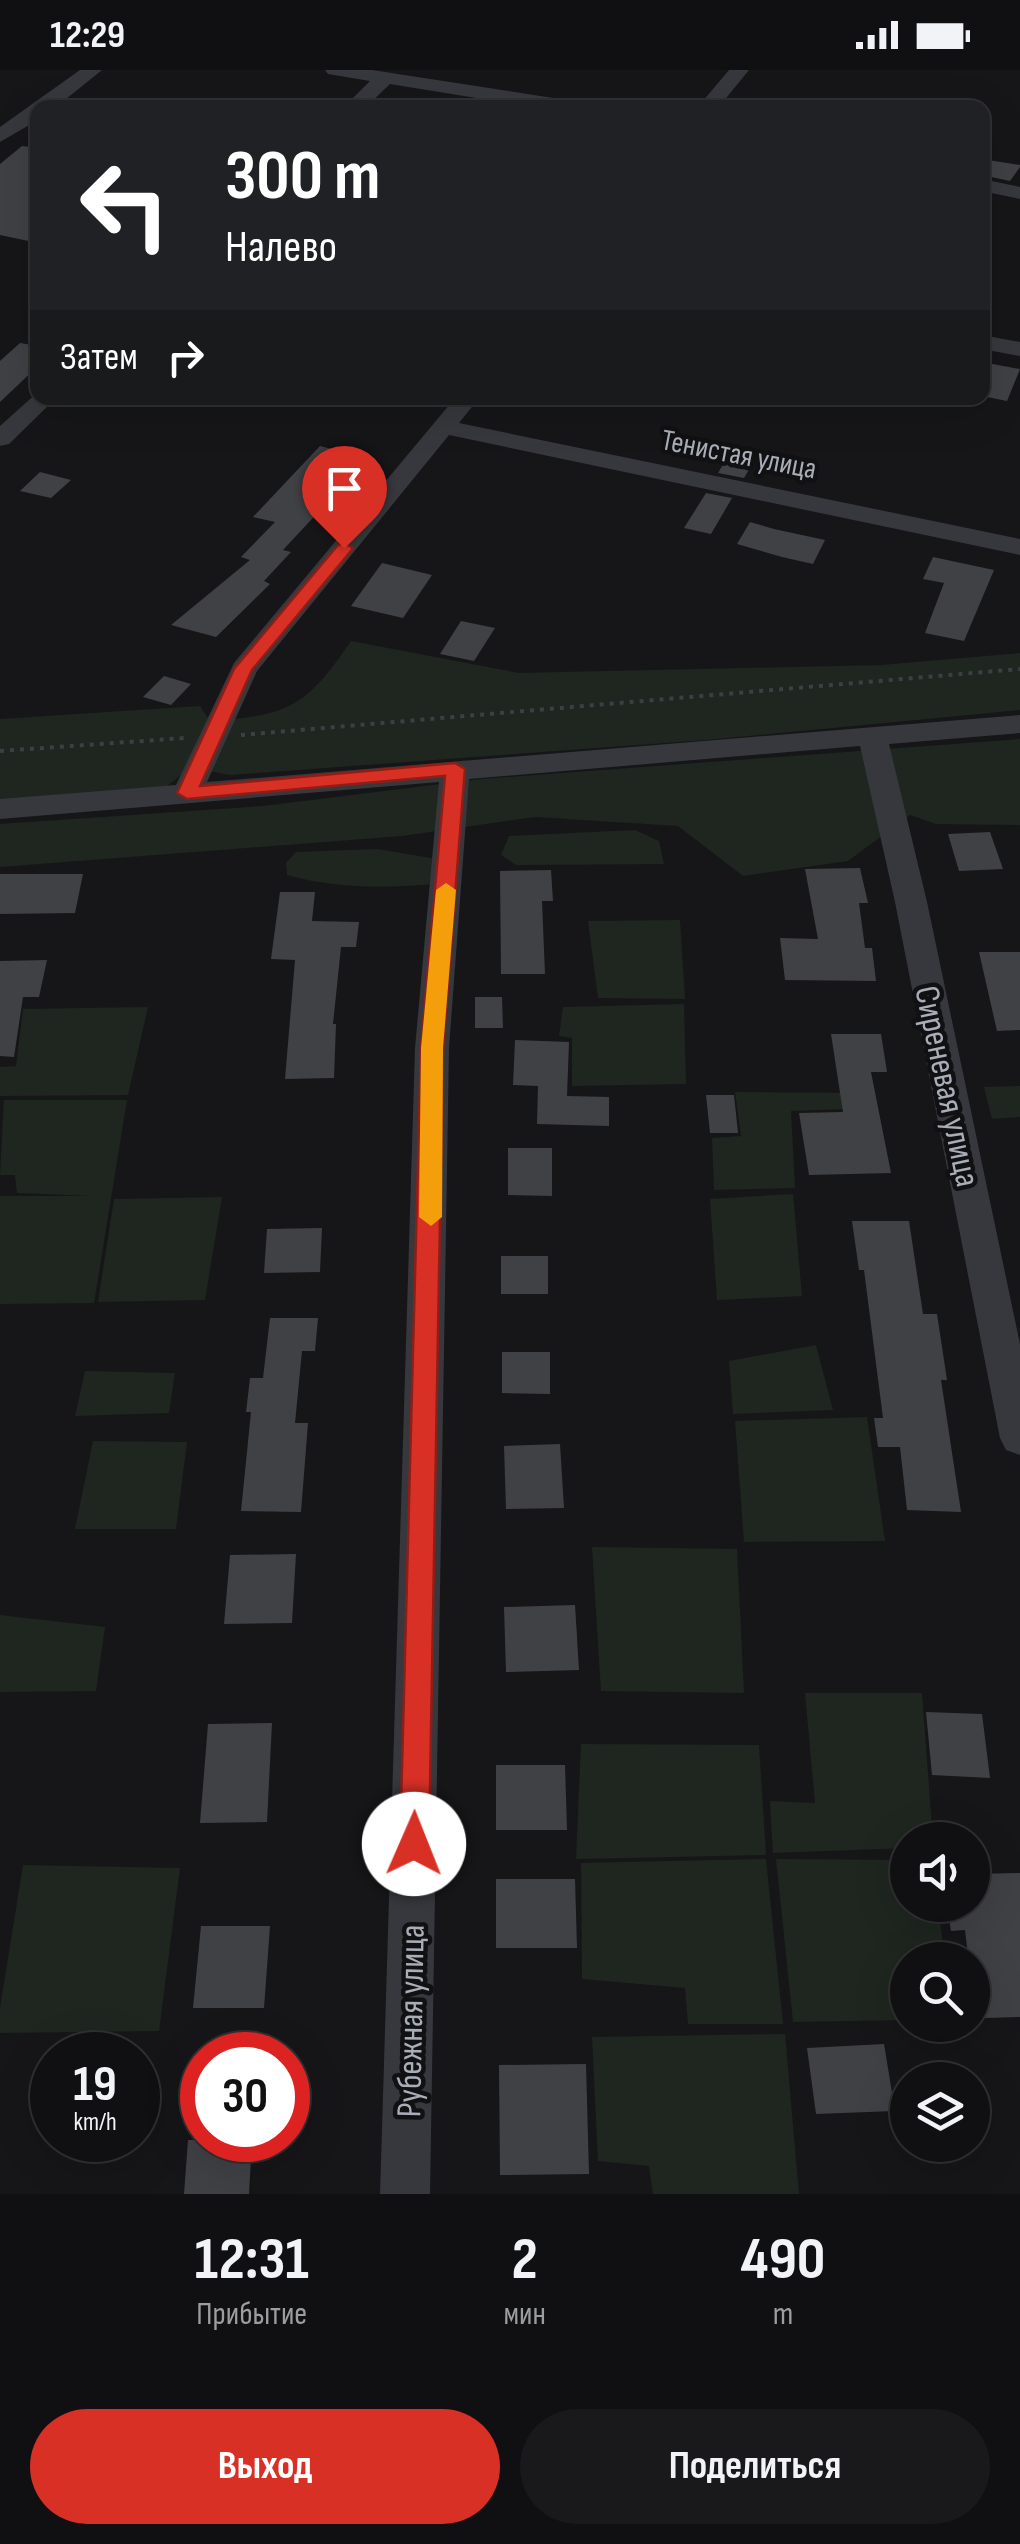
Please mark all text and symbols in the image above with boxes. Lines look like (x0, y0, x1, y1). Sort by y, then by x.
text: 12:29 (50, 13, 125, 58)
text: 300 m (225, 135, 380, 219)
icon: left (60, 140, 190, 270)
text: Налево (225, 220, 337, 275)
icon: right (158, 330, 213, 385)
text: Затем (60, 335, 138, 380)
street label: Тенистая улица (658, 422, 819, 488)
pin (302, 446, 387, 549)
icon: arrive (317, 461, 372, 516)
street label: Сиреневая улица (904, 982, 989, 1191)
position arrow (362, 1792, 466, 1896)
map controls (890, 1822, 990, 2162)
button: sound (890, 1822, 990, 1922)
street label: Рубежная улица (388, 1924, 435, 2118)
button: search (890, 1942, 990, 2042)
speed limit sign: 30 (180, 2032, 310, 2162)
text: 19 (73, 2055, 117, 2115)
button: layers (890, 2062, 990, 2162)
text: km/h (73, 2107, 117, 2138)
text: 12:31 (195, 2224, 309, 2296)
text: 2 (512, 2224, 538, 2296)
text: 490 (740, 2224, 825, 2296)
text: Прибытие (196, 2295, 307, 2334)
text: мин (503, 2295, 546, 2334)
text: m (773, 2295, 793, 2334)
button: Выход (30, 2409, 500, 2524)
button: Поделиться (520, 2409, 990, 2524)

